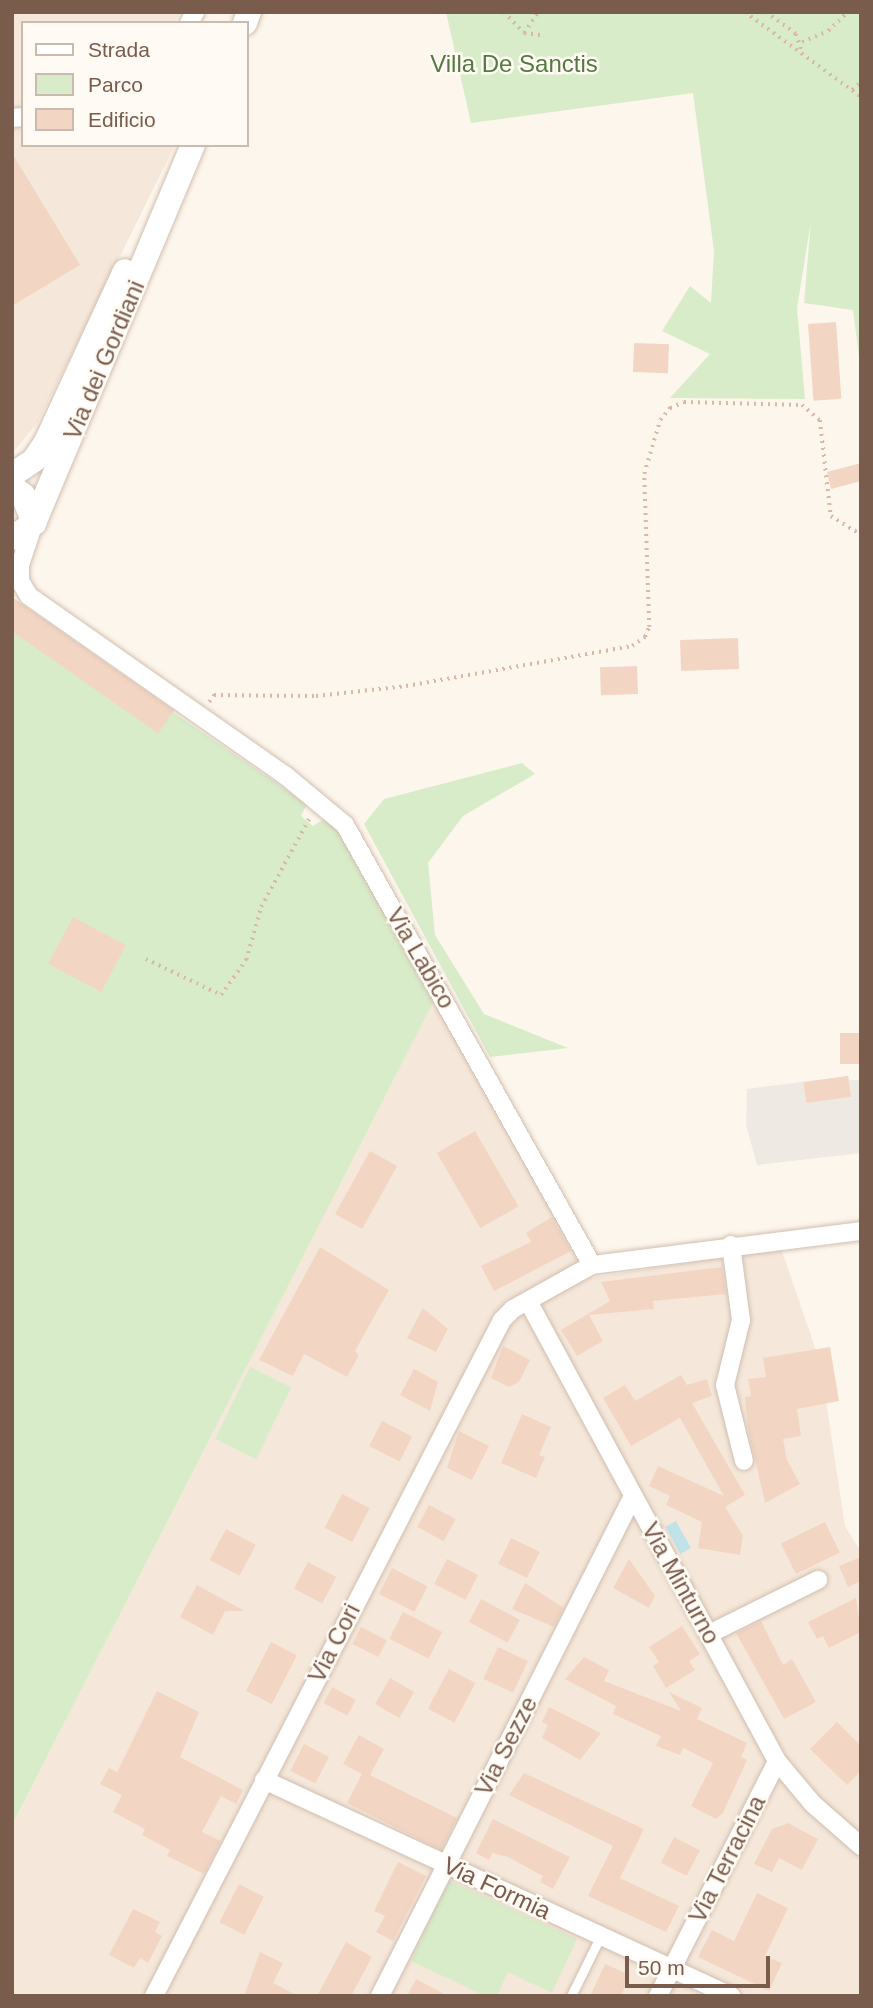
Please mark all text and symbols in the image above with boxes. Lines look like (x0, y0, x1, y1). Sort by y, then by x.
legend (21, 21, 248, 147)
text: Strada (88, 38, 150, 61)
park label: Villa De Sanctis (430, 50, 598, 78)
text: Parco (88, 73, 143, 96)
text: Edificio (88, 108, 156, 131)
street label: Via dei Gordiani (57, 276, 151, 444)
street label: Via Labico (381, 902, 461, 1014)
street label: Via Minturno (636, 1517, 726, 1649)
street label: Via Cori (302, 1599, 366, 1687)
street label: Via Sezze (469, 1692, 543, 1800)
street label: Via Terracina (682, 1790, 772, 1928)
street label: Via Formia (439, 1851, 555, 1925)
scale bar (628, 1941, 773, 1985)
text: 50 m (638, 1956, 685, 1979)

